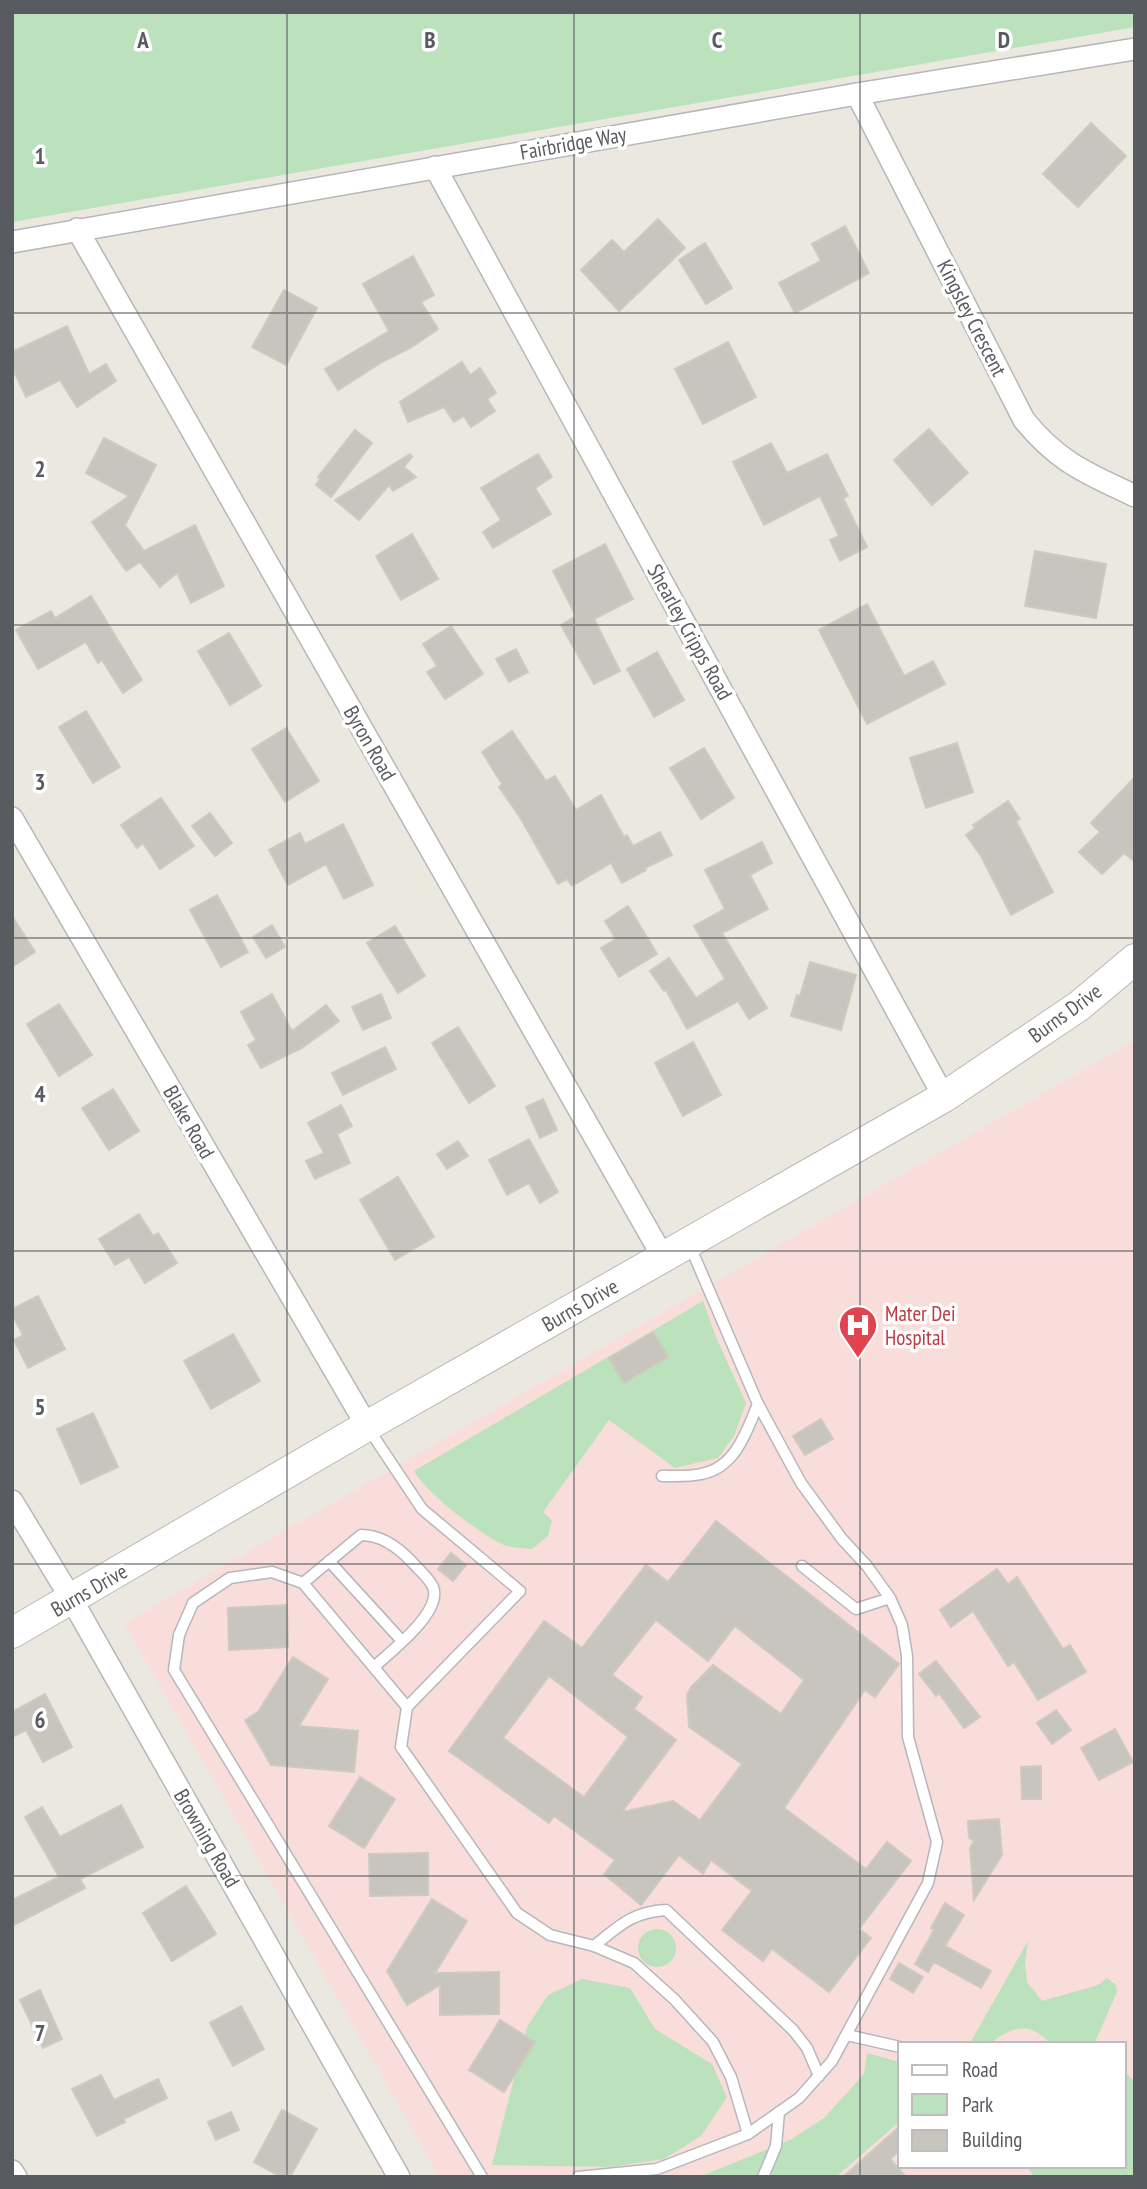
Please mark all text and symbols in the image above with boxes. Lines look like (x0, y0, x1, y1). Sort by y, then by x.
text: A (136, 25, 149, 54)
text: B (424, 25, 436, 54)
text: C (712, 25, 723, 54)
text: D (998, 25, 1010, 54)
street label: Fairbridge Way (518, 120, 628, 166)
text: 1 (35, 141, 46, 170)
street label: Kingsley Crescent (931, 255, 1013, 381)
text: 2 (35, 454, 46, 483)
street label: Shearley Cripps Road (642, 559, 738, 705)
street label: Byron Road (338, 701, 402, 785)
text: 3 (35, 767, 46, 796)
street label: Burns Drive (1023, 977, 1107, 1049)
text: 4 (35, 1079, 46, 1108)
street label: Blake Road (157, 1081, 221, 1163)
street label: Burns Drive (537, 1272, 623, 1338)
place label: Mater Dei Hospital (885, 1300, 956, 1351)
hospital icon: Mater Dei Hospital (837, 1304, 879, 1359)
text: 5 (35, 1392, 46, 1421)
street label: Burns Drive (46, 1557, 132, 1623)
text: 6 (35, 1705, 46, 1734)
street label: Browning Road (168, 1784, 246, 1892)
text: 7 (35, 2018, 46, 2047)
legend (898, 2042, 1126, 2168)
text: Road (962, 2056, 998, 2083)
text: Park (962, 2091, 993, 2118)
text: Building (962, 2126, 1022, 2153)

